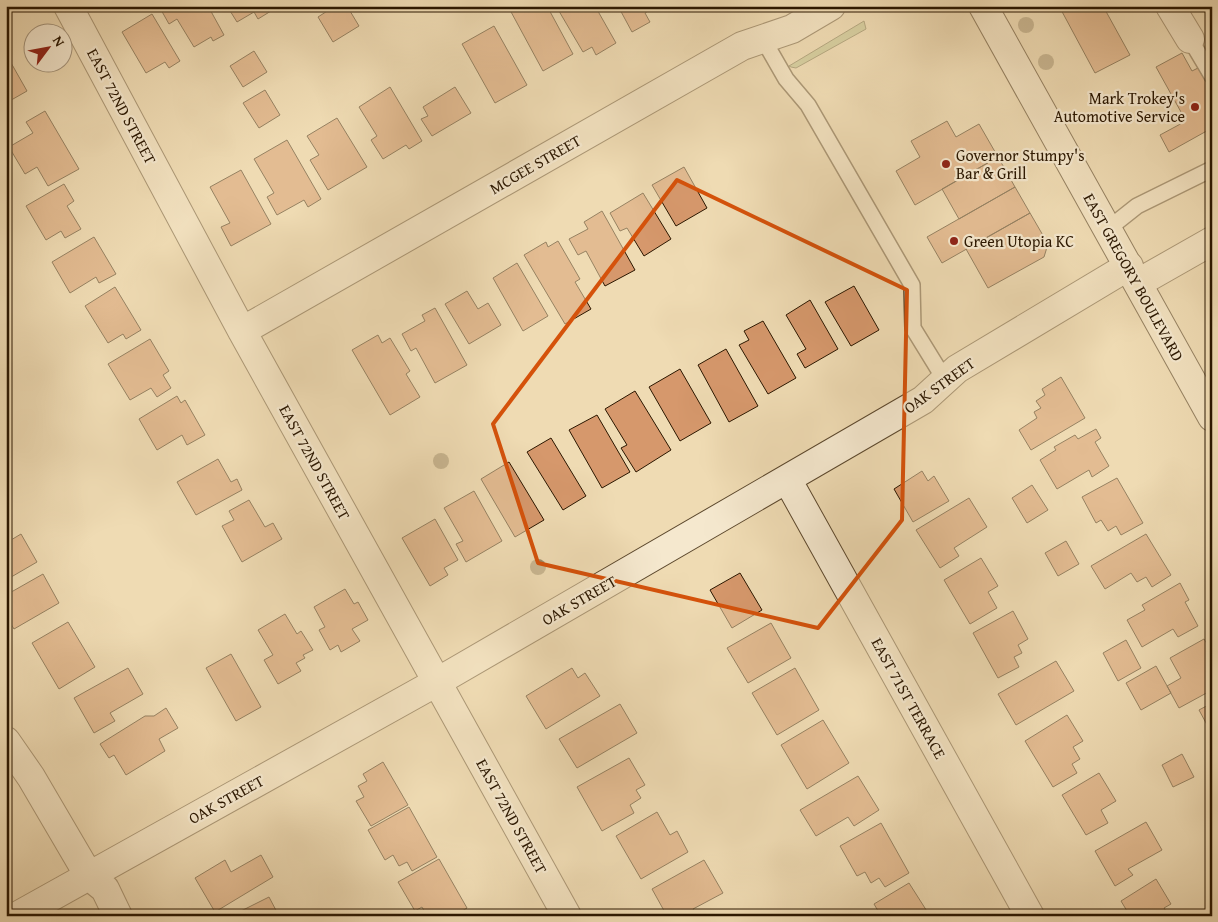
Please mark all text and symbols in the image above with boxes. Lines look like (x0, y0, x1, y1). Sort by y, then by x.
north arrow (22, 22, 72, 72)
text: N (48, 32, 70, 51)
street label: EAST 72ND STREET (81, 44, 163, 168)
place label: Mark Trokey's Automotive Service (1054, 86, 1185, 128)
marker: Mark Trokey's Automotive Service (1189, 101, 1201, 113)
street label: MCGEE STREET (485, 128, 585, 200)
place label: Governor Stumpy's Bar & Grill (956, 143, 1084, 185)
marker: Governor Stumpy's Bar & Grill (940, 158, 952, 170)
street label: EAST GREGORY BOULEVARD (1078, 188, 1190, 366)
place label: Green Utopia KC (964, 229, 1074, 253)
marker: Green Utopia KC (948, 235, 960, 247)
street label: OAK STREET (898, 351, 980, 419)
street label: EAST 72ND STREET (273, 400, 357, 524)
street label: OAK STREET (537, 569, 621, 631)
street label: EAST 71ST TERRACE (866, 633, 952, 763)
street label: EAST 72ND STREET (470, 754, 554, 878)
street label: OAK STREET (184, 768, 268, 830)

